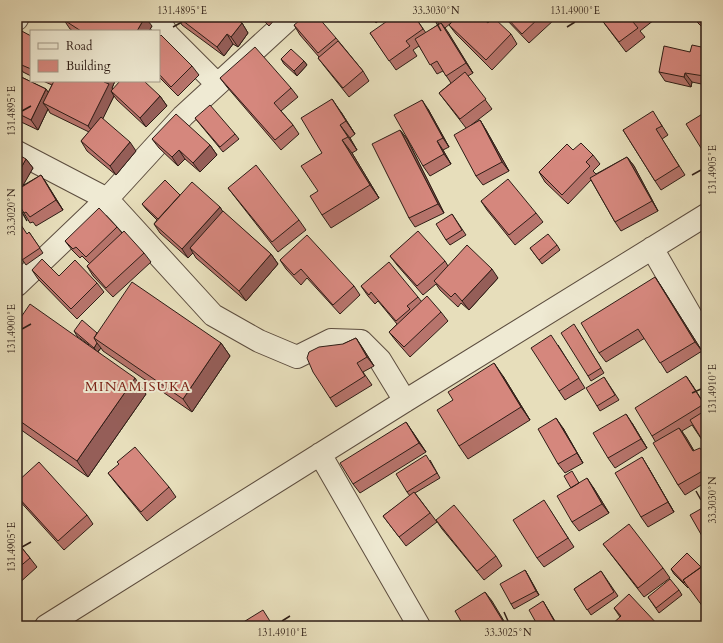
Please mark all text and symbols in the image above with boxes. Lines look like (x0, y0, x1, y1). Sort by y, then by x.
text: 131.4895°E (157, 4, 207, 18)
text: 33.3030°N (413, 4, 460, 18)
text: 131.4900°E (550, 4, 600, 18)
legend (30, 30, 160, 82)
text: Road (66, 38, 93, 54)
text: Building (66, 58, 111, 74)
text: 131.4895°E (5, 86, 19, 136)
text: 131.4905°E (706, 145, 720, 195)
text: 33.3020°N (5, 188, 19, 235)
text: 131.4900°E (5, 304, 19, 354)
text: 131.4910°E (706, 364, 720, 414)
district label: MINAMISUKA (85, 377, 191, 396)
text: 33.3030°N (706, 476, 720, 523)
text: 131.4905°E (5, 522, 19, 572)
text: 131.4910°E (257, 626, 307, 640)
text: 33.3025°N (485, 626, 532, 640)

